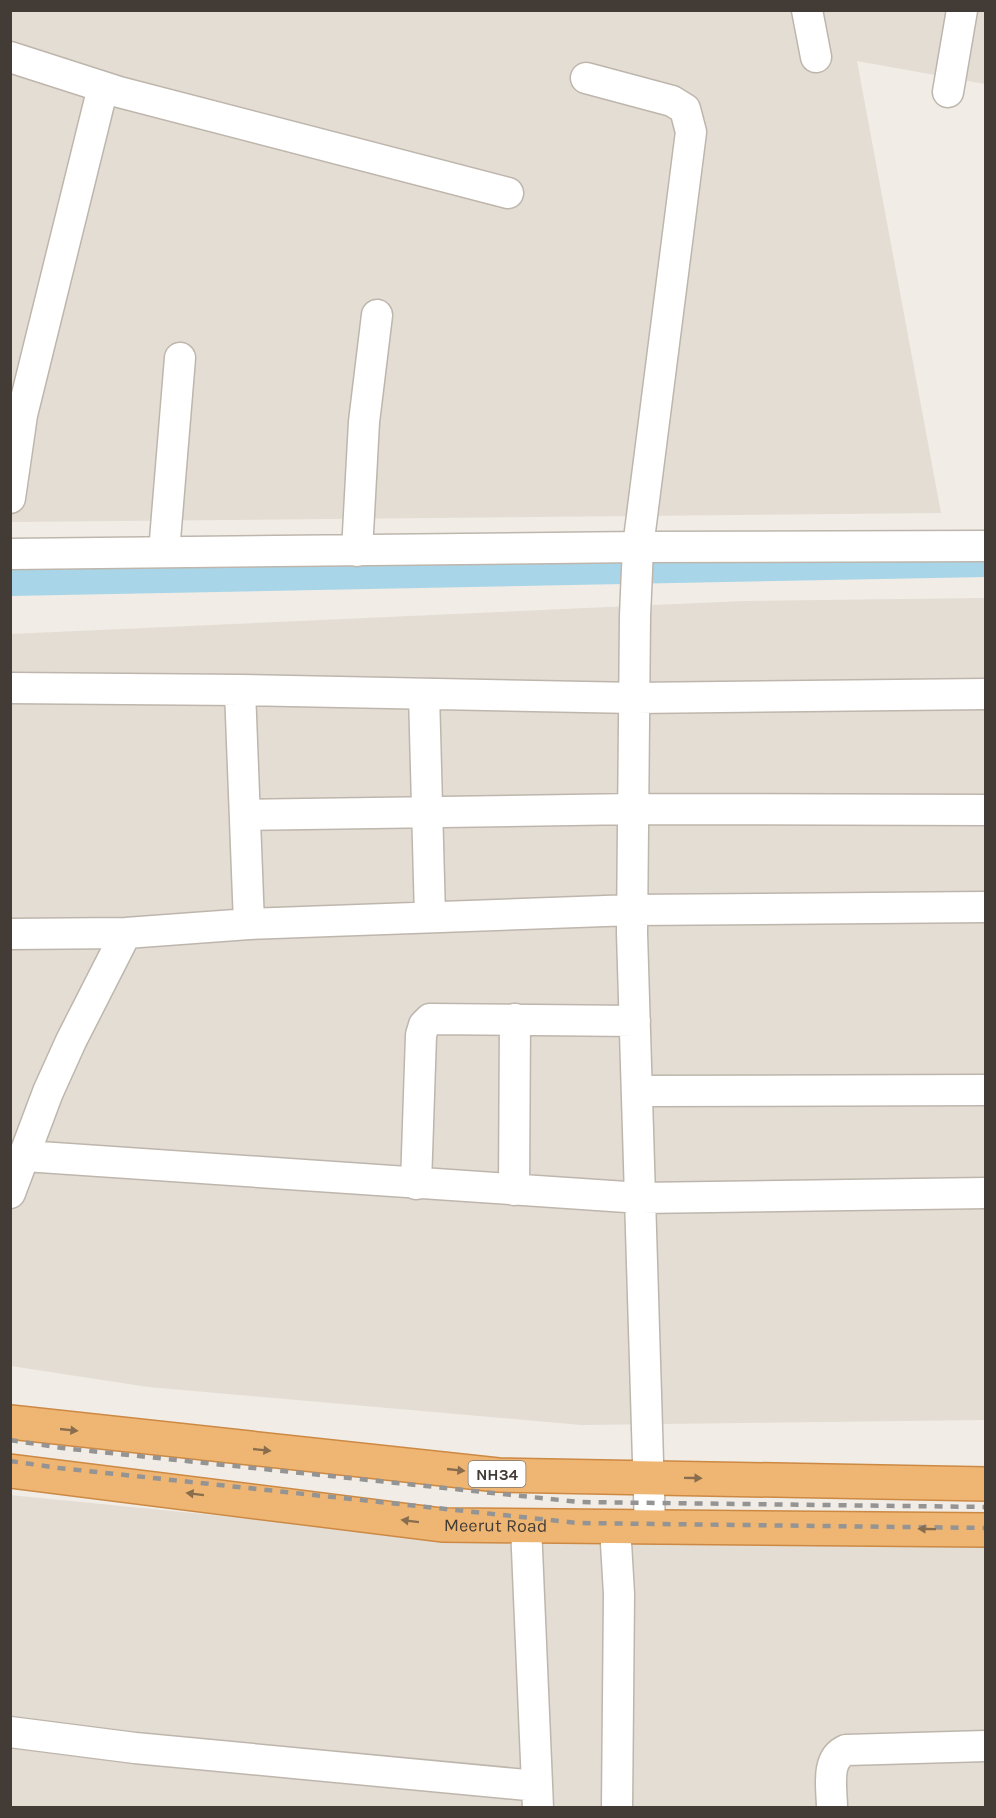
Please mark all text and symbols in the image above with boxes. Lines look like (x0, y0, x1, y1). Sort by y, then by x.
one-way arrow (59, 1425, 78, 1435)
one-way arrow (253, 1445, 272, 1455)
road number: NH34 (468, 1461, 526, 1487)
one-way arrow (447, 1465, 466, 1475)
one-way arrow (684, 1474, 703, 1483)
one-way arrow (186, 1489, 205, 1499)
street label: Meerut Road (444, 1514, 548, 1537)
one-way arrow (400, 1516, 419, 1526)
one-way arrow (918, 1524, 937, 1534)

